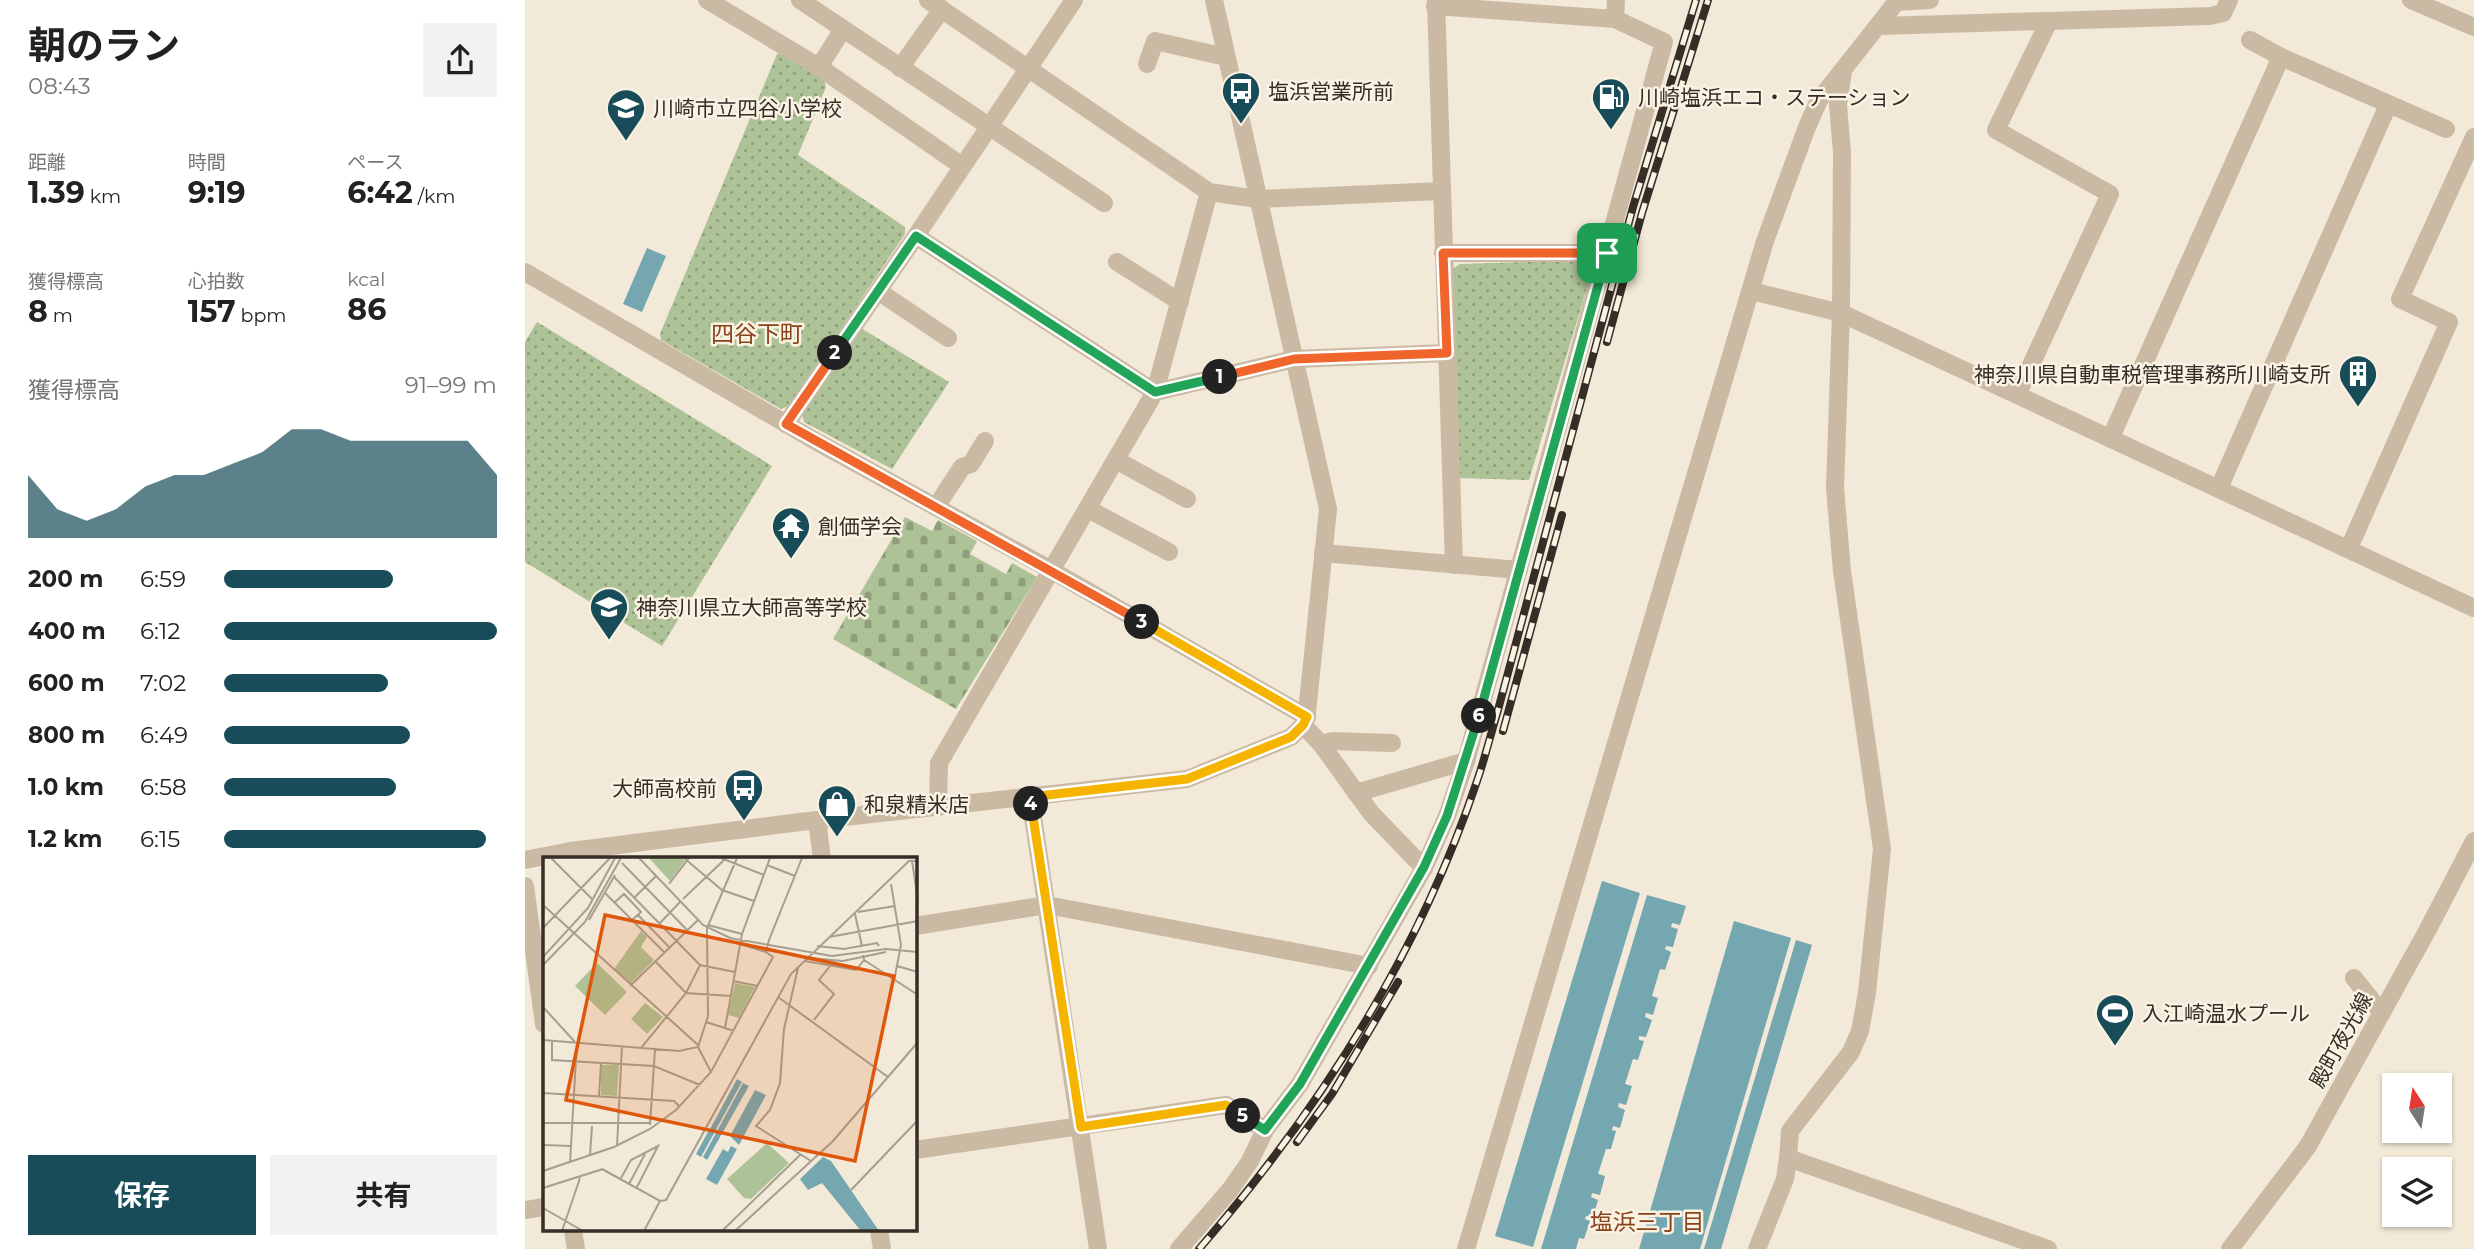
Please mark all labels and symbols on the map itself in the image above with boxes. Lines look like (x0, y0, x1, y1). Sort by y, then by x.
bus stop icon: 塩浜営業所前 (1220, 70, 1262, 125)
fuel station icon: 川崎塩浜エコ・ステーション (1590, 76, 1632, 131)
place label: 塩浜営業所前 (1268, 79, 1394, 104)
place label: 川崎塩浜エコ・ステーション (1638, 85, 1911, 110)
school or university icon: 川崎市立四谷小学校 (605, 87, 647, 142)
place label: 川崎市立四谷小学校 (653, 96, 842, 121)
pin (1577, 223, 1637, 283)
district label: 四谷下町 (711, 320, 803, 348)
pin: 2 (817, 336, 853, 370)
building icon: 神奈川県自動車税管理事務所川崎支所 (2337, 353, 2379, 408)
pin: 1 (1203, 360, 1237, 394)
place label: 神奈川県自動車税管理事務所川崎支所 (1974, 362, 2331, 387)
temple icon: 創価学会 (770, 505, 812, 560)
place label: 創価学会 (818, 514, 902, 539)
school or university icon: 神奈川県立大師高等学校 (588, 586, 630, 641)
place label: 神奈川県立大師高等学校 (636, 595, 867, 620)
pin: 3 (1125, 604, 1159, 640)
pin: 6 (1461, 698, 1497, 734)
bus stop icon: 大師高校前 (723, 767, 765, 822)
place label: 大師高校前 (612, 776, 717, 801)
shop icon: 和泉精米店 (816, 783, 858, 838)
pin: 4 (1014, 786, 1049, 822)
place label: 和泉精米店 (864, 792, 969, 817)
inset map (543, 857, 917, 1232)
street label: 殿町夜光線 (2305, 988, 2377, 1092)
sports icon: 入江崎温水プール (2094, 992, 2136, 1047)
place label: 入江崎温水プール (2142, 1001, 2310, 1026)
north arrow (2382, 1073, 2452, 1143)
pin: 5 (1225, 1098, 1261, 1134)
district label: 塩浜三丁目 (1590, 1208, 1705, 1236)

